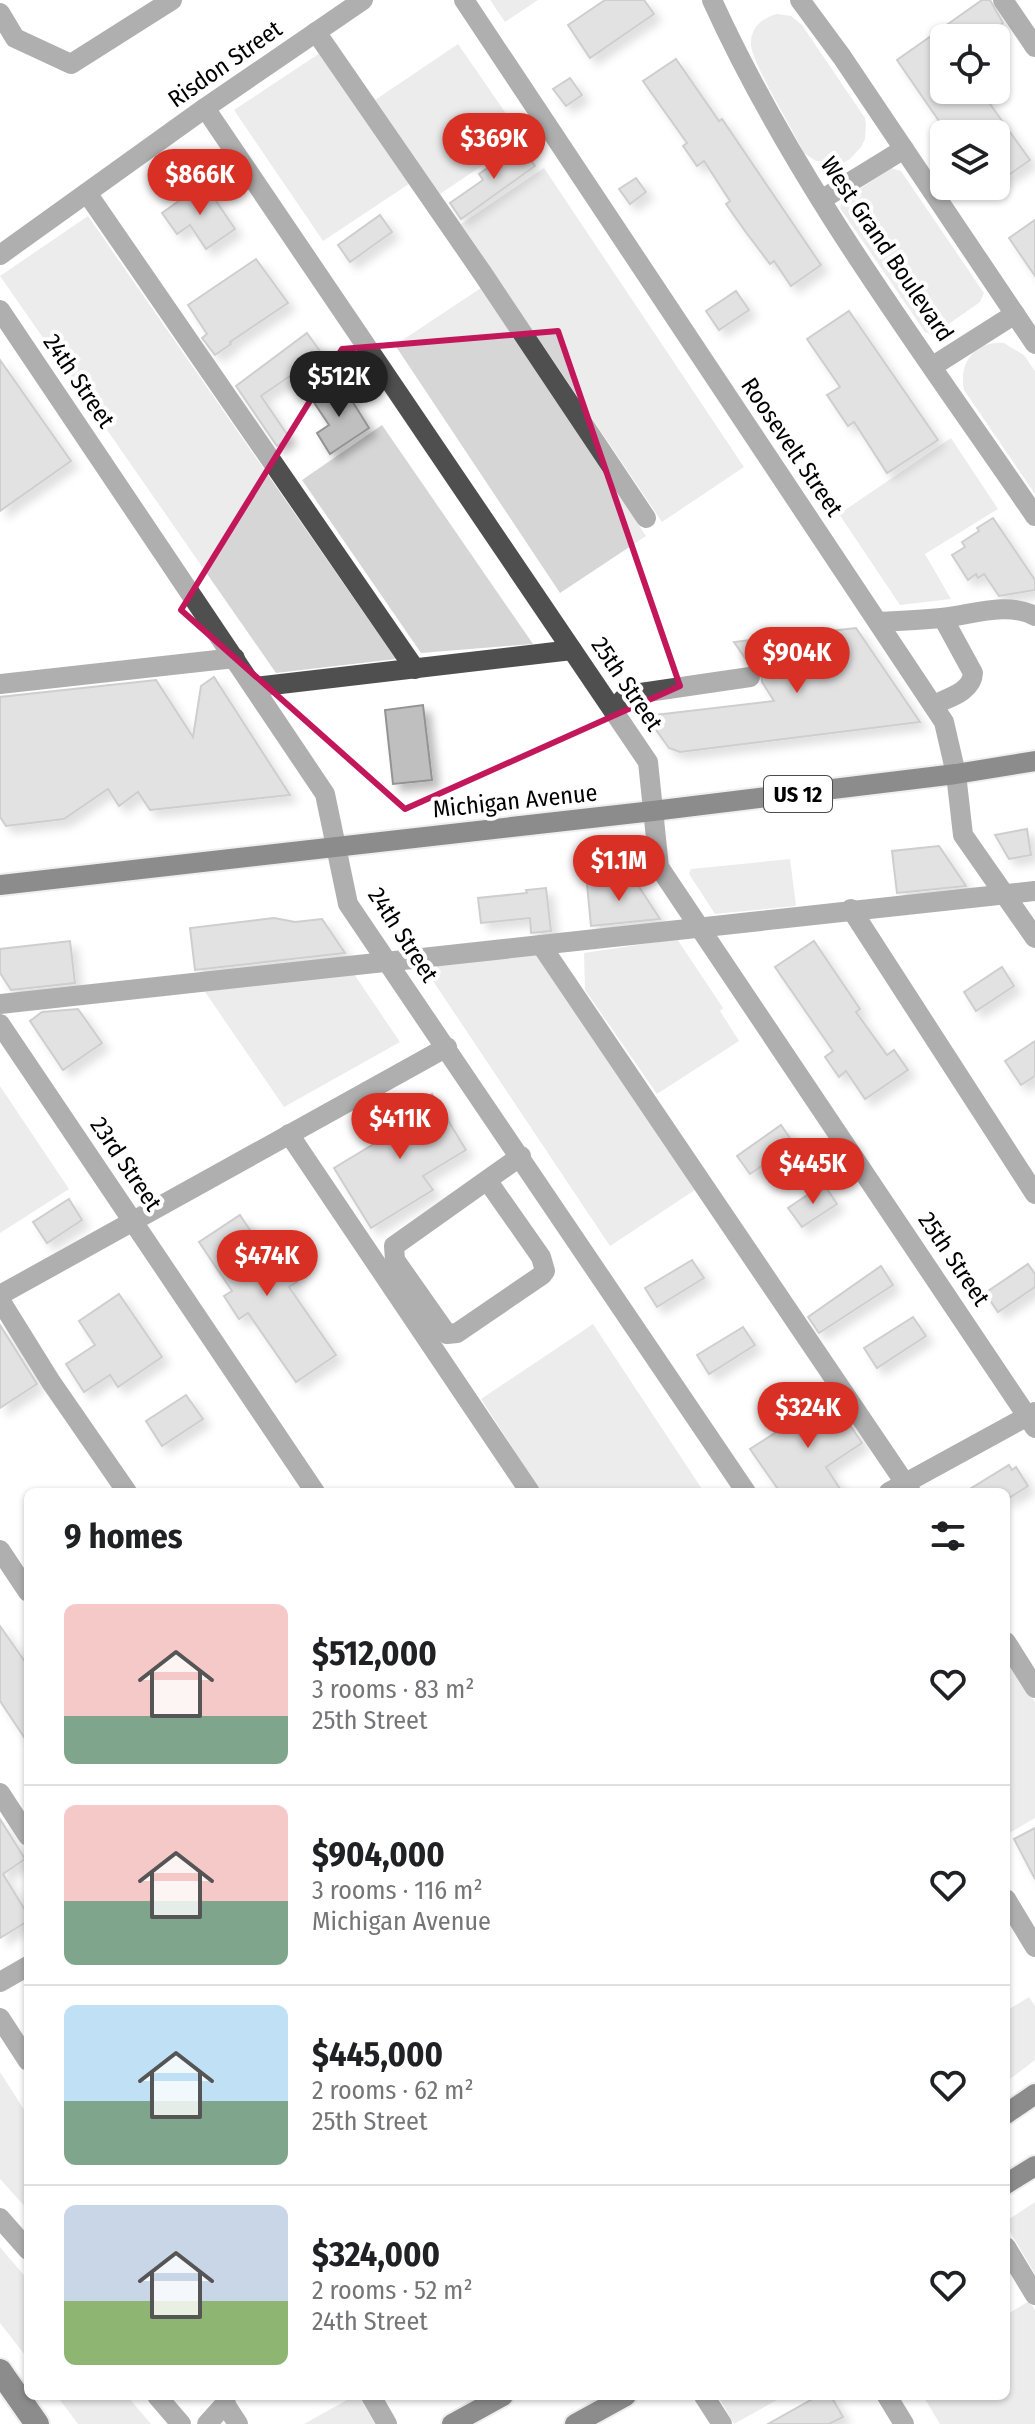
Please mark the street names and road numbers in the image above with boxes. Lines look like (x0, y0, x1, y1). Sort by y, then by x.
street label: Risdon Street (163, 15, 287, 113)
street label: West Grand Boulevard (815, 151, 959, 347)
street label: 24th Street (38, 329, 121, 433)
street label: Roosevelt Street (735, 372, 849, 522)
street label: 25th Street (586, 632, 668, 736)
road number: US 12 (764, 776, 832, 812)
street label: Michigan Avenue (431, 778, 599, 824)
street label: 24th Street (362, 883, 444, 988)
street label: 23rd Street (85, 1112, 167, 1216)
street label: 25th Street (913, 1207, 995, 1311)

